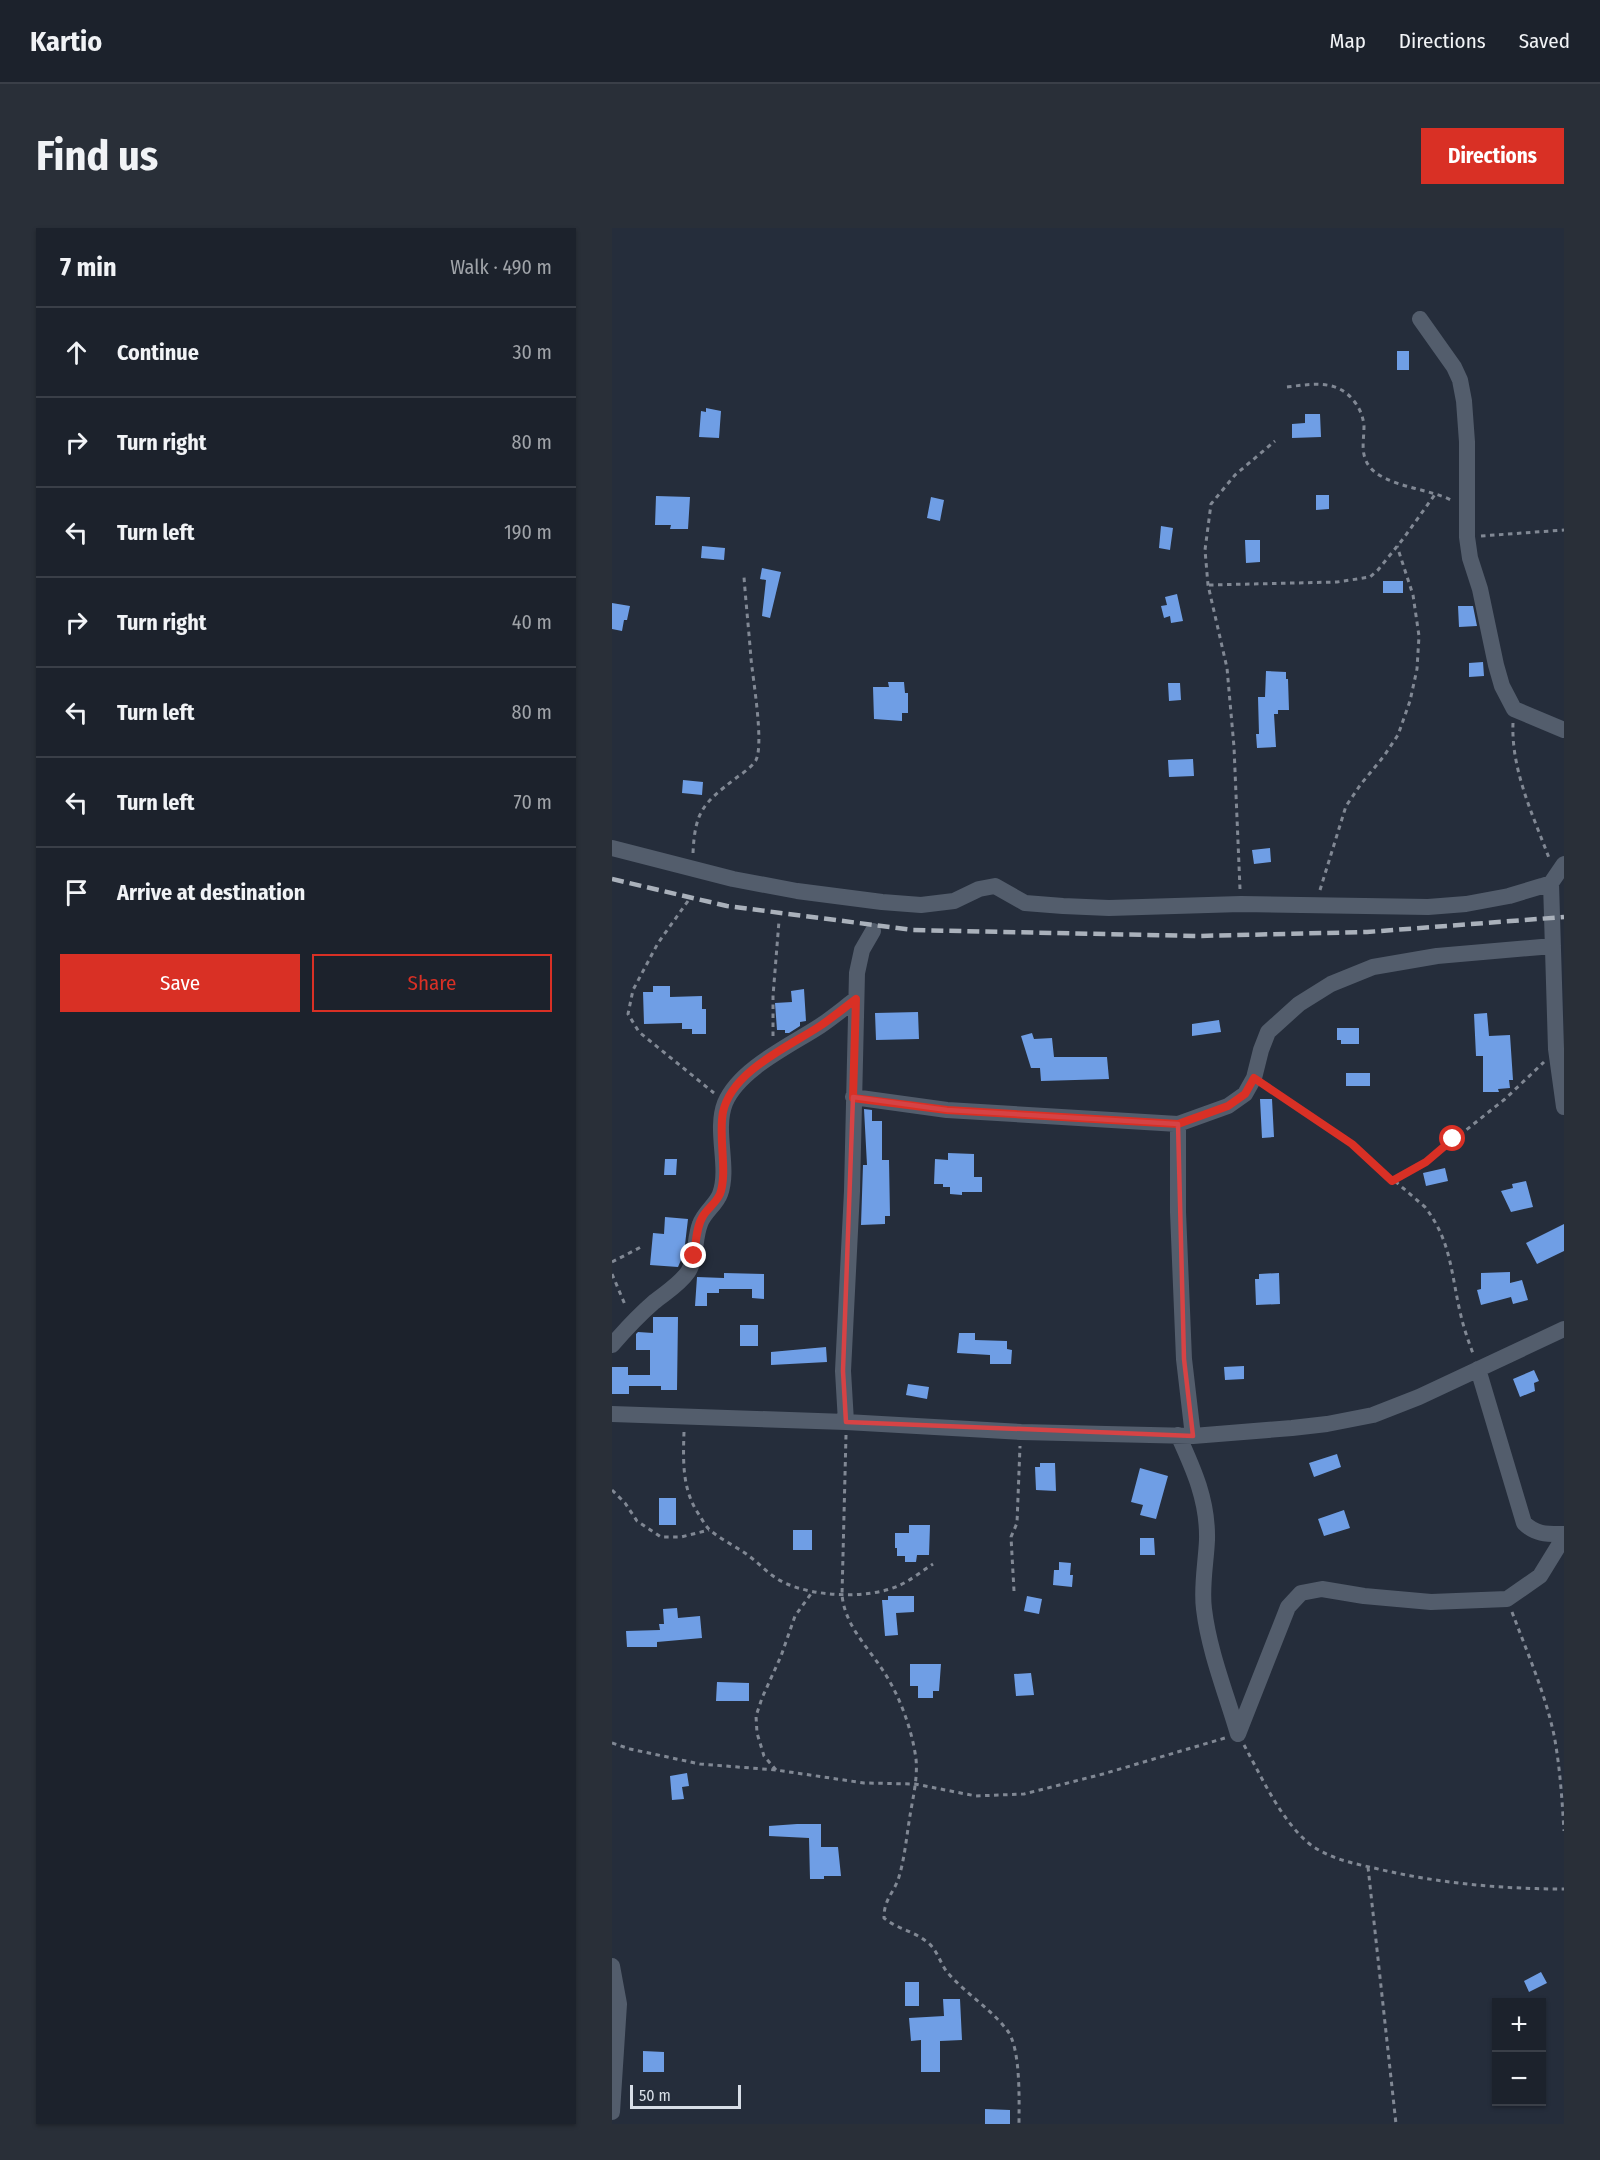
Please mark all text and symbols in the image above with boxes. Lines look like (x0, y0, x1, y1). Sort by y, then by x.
text: Kartio (30, 25, 102, 58)
text: Map (1329, 28, 1366, 54)
text: Directions (1399, 28, 1486, 54)
text: Saved (1519, 28, 1570, 54)
button: Directions (1421, 128, 1564, 184)
text: Find us (36, 131, 158, 181)
text: 7 min (60, 252, 117, 283)
text: Walk · 490 m (450, 255, 552, 279)
icon: ahead (60, 336, 93, 369)
text: Continue (117, 339, 199, 366)
text: 30 m (512, 340, 552, 364)
icon: right (60, 426, 93, 459)
text: Turn right (117, 429, 206, 456)
text: 80 m (512, 430, 552, 454)
icon: left (60, 516, 93, 549)
text: Turn left (117, 519, 195, 546)
text: 190 m (504, 520, 552, 544)
icon: right (60, 606, 93, 639)
text: Turn right (117, 609, 206, 636)
text: 40 m (512, 610, 552, 634)
icon: left (60, 696, 93, 729)
text: Turn left (117, 699, 195, 726)
text: 80 m (512, 700, 552, 724)
icon: left (60, 786, 93, 819)
text: Turn left (117, 789, 195, 816)
text: 70 m (514, 790, 552, 814)
icon: arrive (60, 876, 93, 909)
text: Arrive at destination (117, 879, 305, 906)
button: Save (60, 954, 300, 1012)
button: Share (312, 954, 552, 1012)
route start (1439, 1125, 1465, 1151)
route end (680, 1242, 706, 1268)
map controls (1492, 1998, 1546, 2106)
button: + (1492, 1998, 1546, 2052)
button: − (1492, 2052, 1546, 2106)
scale bar (630, 2082, 741, 2110)
text: 50 m (639, 2086, 671, 2105)

